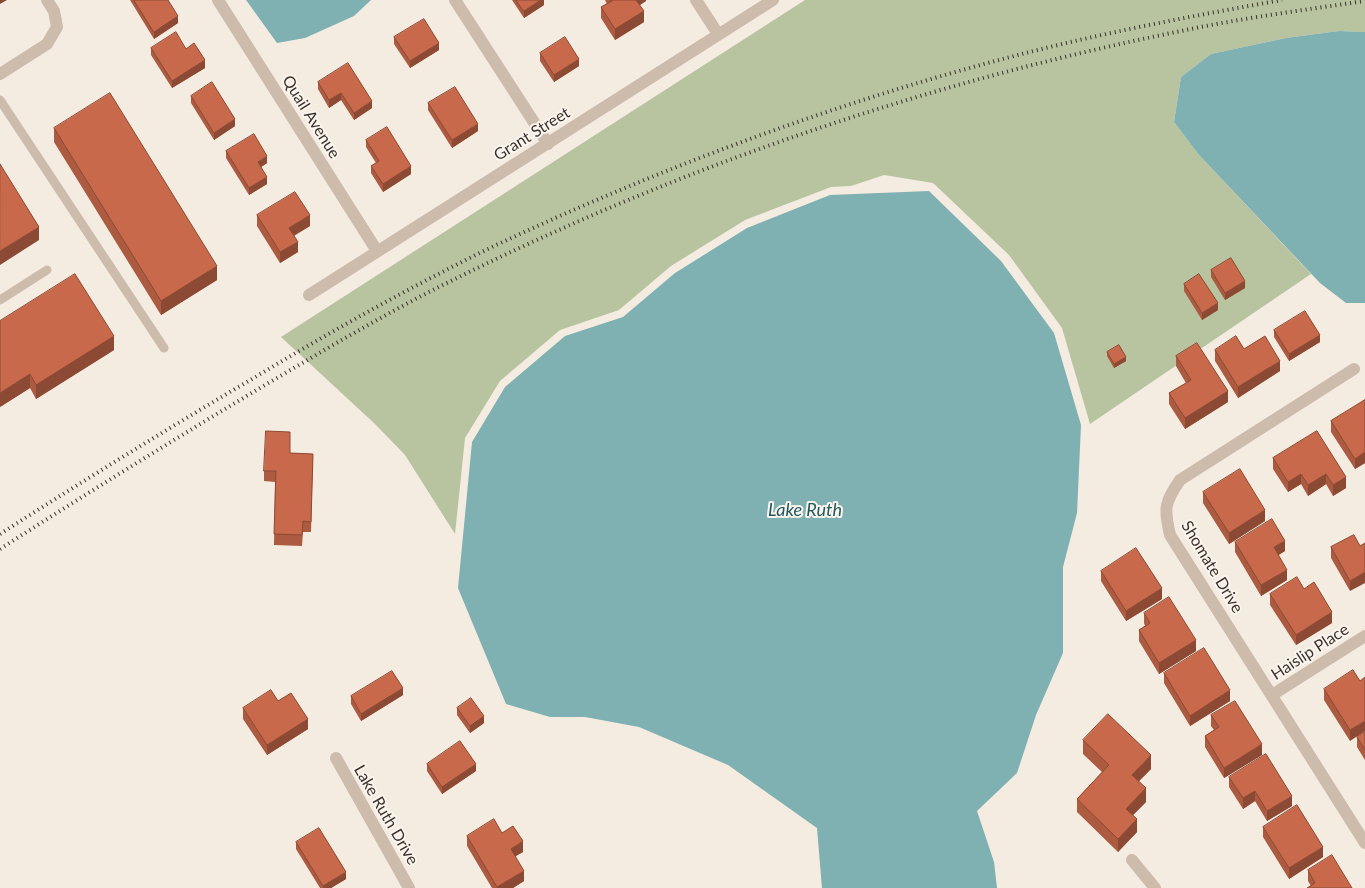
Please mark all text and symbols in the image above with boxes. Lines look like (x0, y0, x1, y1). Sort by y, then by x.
street label: Quail Avenue (278, 72, 344, 162)
street label: Grant Street (490, 103, 574, 165)
water label: Lake Ruth (768, 499, 842, 521)
street label: Shomate Drive (1177, 518, 1247, 616)
street label: Haislip Place (1268, 620, 1352, 684)
street label: Lake Ruth Drive (350, 762, 422, 868)

